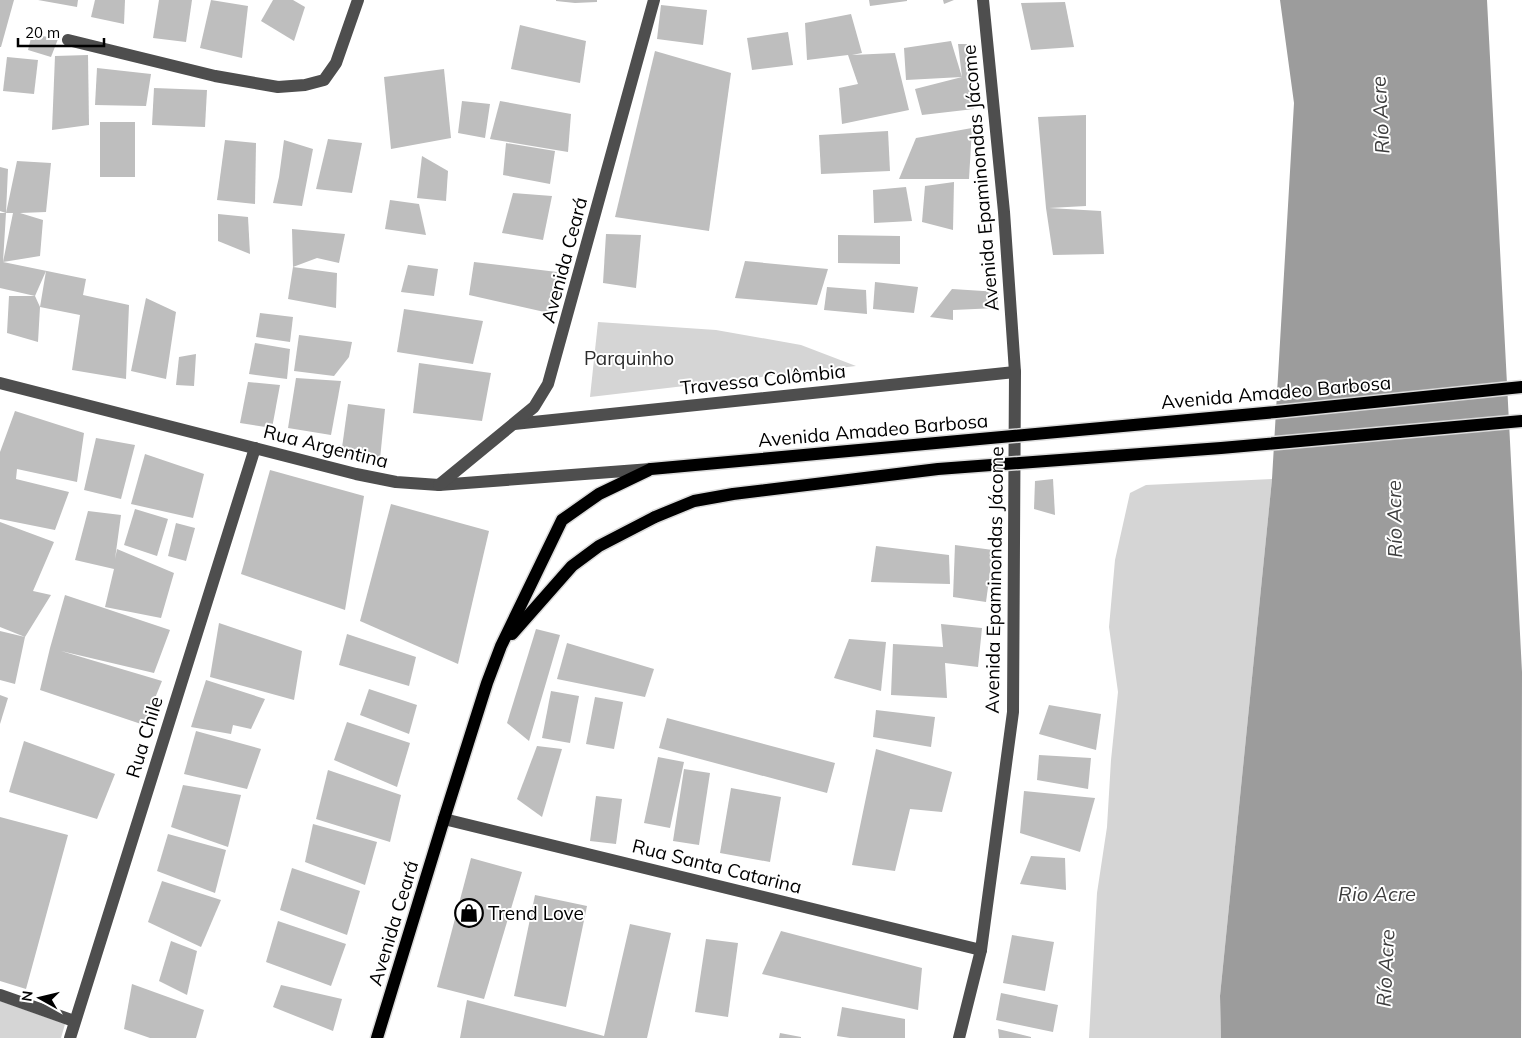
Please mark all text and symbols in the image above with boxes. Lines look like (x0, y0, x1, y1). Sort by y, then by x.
scale bar (18, 15, 104, 47)
text: 20 m (25, 23, 60, 42)
street label: Avenida Epaminondas Jácome (956, 44, 1004, 312)
water label: Río Acre (1365, 75, 1395, 154)
street label: Avenida Ceará (536, 194, 592, 326)
park label: Parquinho (584, 346, 674, 370)
street label: Travessa Colômbia (679, 358, 847, 400)
street label: Avenida Amadeo Barbosa (1160, 370, 1392, 414)
street label: Avenida Amadeo Barbosa (757, 408, 989, 452)
street label: Rua Argentina (261, 419, 391, 473)
street label: Avenida Epaminondas Jácome (980, 446, 1008, 714)
water label: Río Acre (1381, 480, 1407, 558)
street label: Rua Chile (120, 693, 168, 781)
street label: Rua Santa Catarina (630, 833, 804, 899)
street label: Avenida Ceará (363, 858, 423, 988)
water label: Rio Acre (1338, 881, 1416, 906)
shop icon: Trend Love (454, 898, 484, 928)
place label: Trend Love (488, 901, 584, 925)
water label: Río Acre (1370, 928, 1400, 1007)
north arrow (15, 973, 65, 1023)
text: N (17, 990, 37, 1003)

